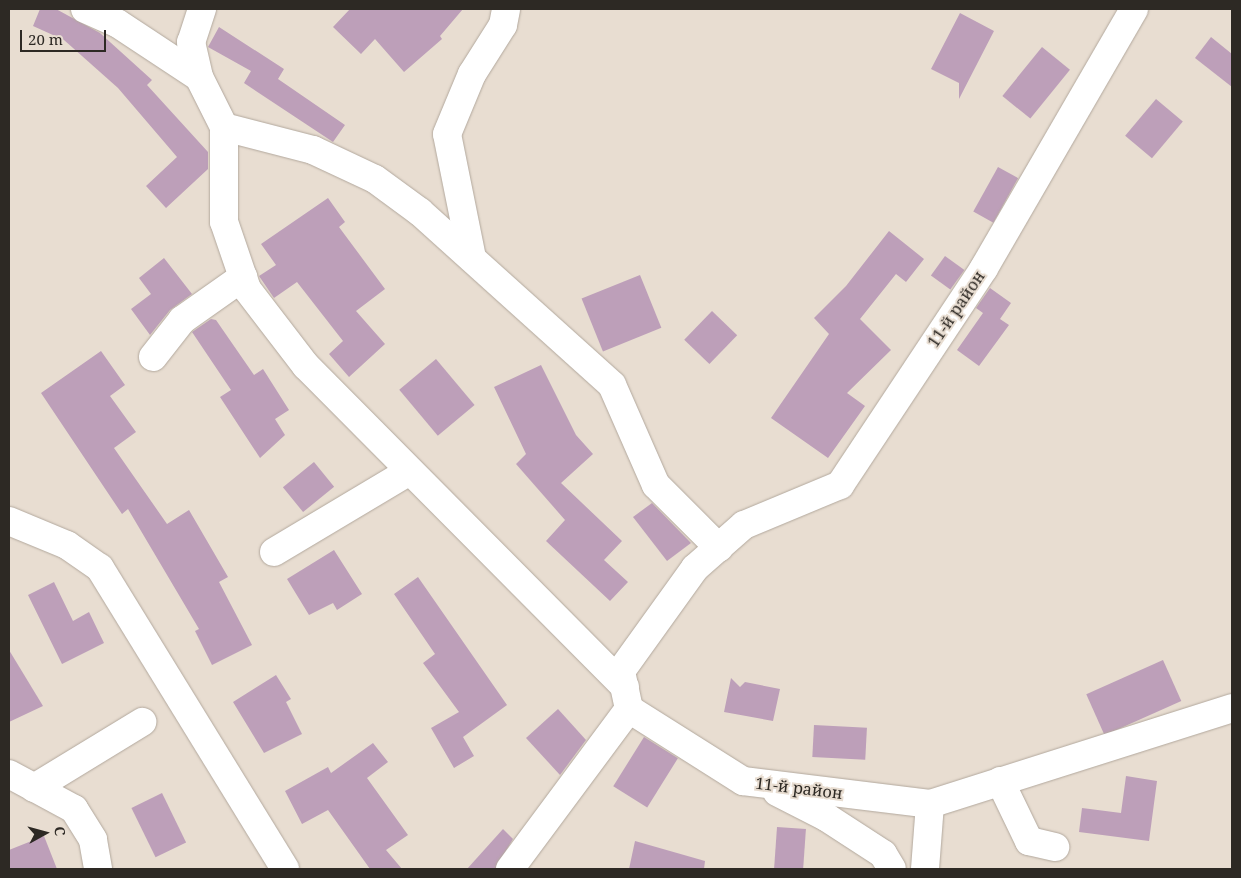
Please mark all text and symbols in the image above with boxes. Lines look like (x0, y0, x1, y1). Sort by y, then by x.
scale bar (22, 20, 109, 52)
text: 20 m (28, 29, 63, 49)
street label: 11-й район (923, 267, 989, 351)
street label: 11-й район (754, 773, 844, 803)
north arrow (20, 808, 70, 858)
text: С (50, 825, 70, 837)

